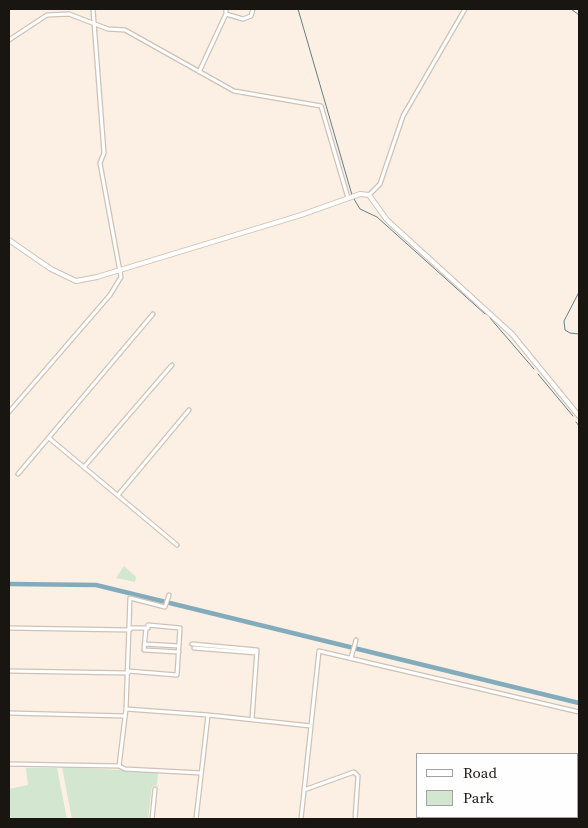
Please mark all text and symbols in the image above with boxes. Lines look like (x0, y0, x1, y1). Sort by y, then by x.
legend (416, 753, 578, 818)
text: Road (463, 762, 497, 783)
text: Park (463, 787, 494, 808)

